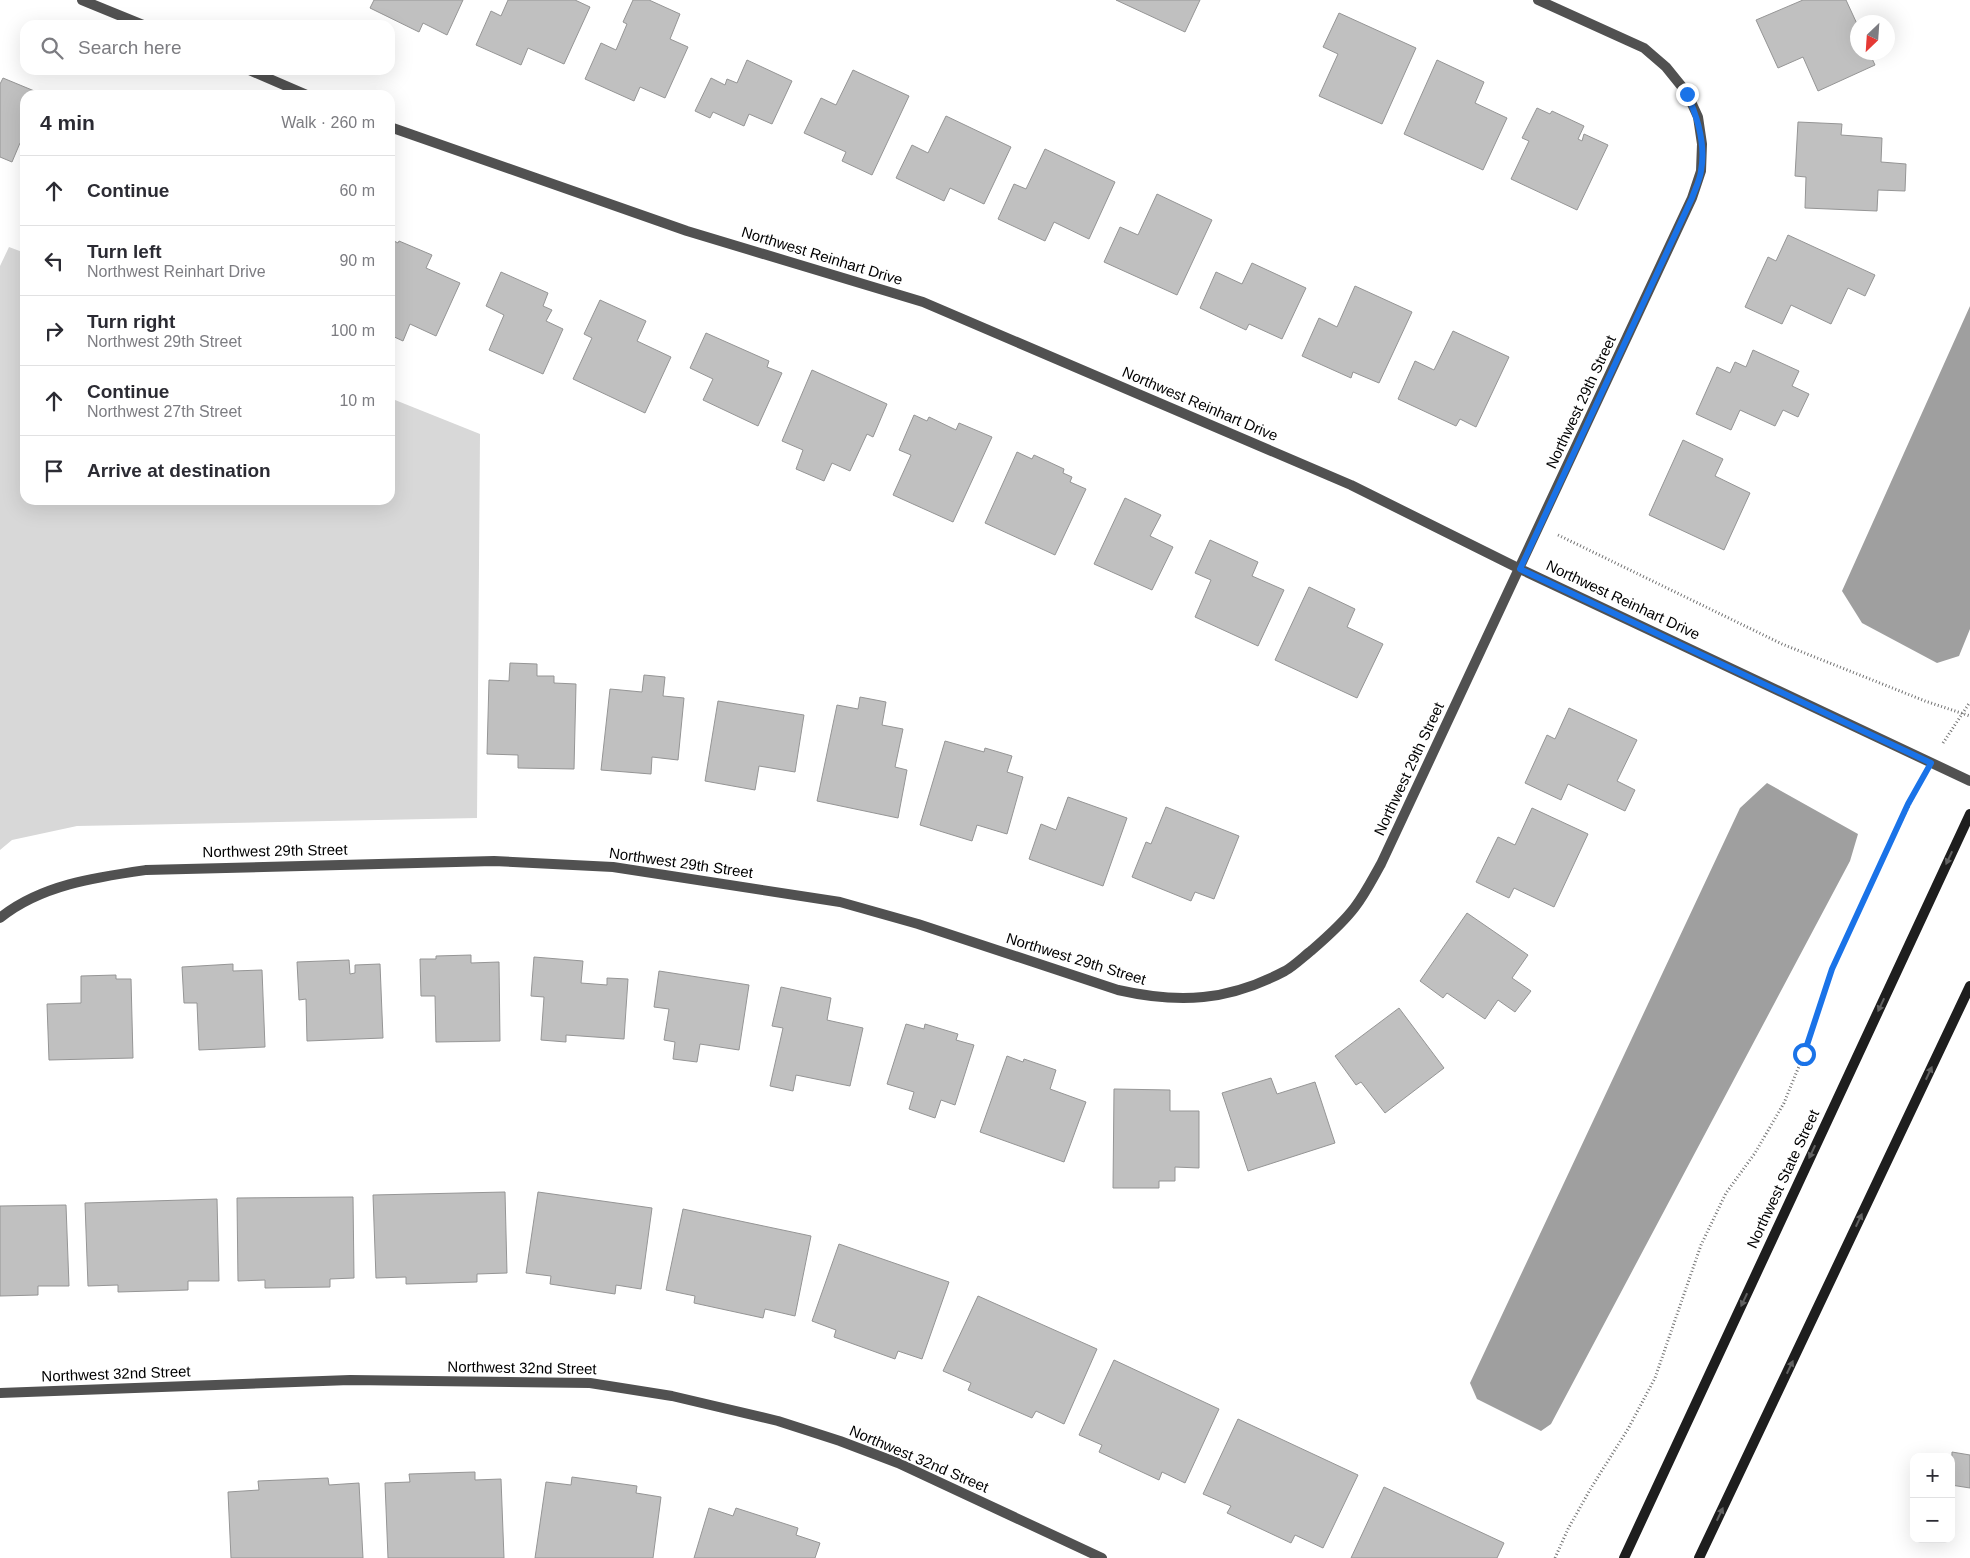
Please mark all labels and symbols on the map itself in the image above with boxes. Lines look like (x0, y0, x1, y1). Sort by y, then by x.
north arrow (1850, 15, 1895, 60)
route end (1676, 83, 1699, 106)
street label: Northwest Reinhart Drive (740, 223, 905, 288)
street label: Northwest 29th Street (1542, 332, 1619, 471)
street label: Northwest Reinhart Drive (1120, 363, 1281, 444)
street label: Northwest Reinhart Drive (1544, 556, 1703, 643)
street label: Northwest 29th Street (1370, 699, 1447, 838)
street label: Northwest 29th Street (202, 841, 348, 860)
street label: Northwest 29th Street (608, 844, 755, 881)
one-way arrow (1945, 851, 1953, 865)
street label: Northwest 29th Street (1004, 929, 1149, 988)
one-way arrow (1877, 998, 1885, 1012)
route start (1793, 1043, 1816, 1066)
one-way arrow (1925, 1066, 1933, 1080)
street label: Northwest State Street (1743, 1106, 1822, 1251)
one-way arrow (1808, 1145, 1817, 1160)
one-way arrow (1855, 1213, 1863, 1227)
one-way arrow (1740, 1293, 1748, 1307)
street label: Northwest 32nd Street (447, 1358, 598, 1377)
one-way arrow (1786, 1360, 1794, 1374)
street label: Northwest 32nd Street (41, 1362, 192, 1385)
street label: Northwest 32nd Street (847, 1422, 992, 1496)
one-way arrow (1716, 1507, 1724, 1521)

